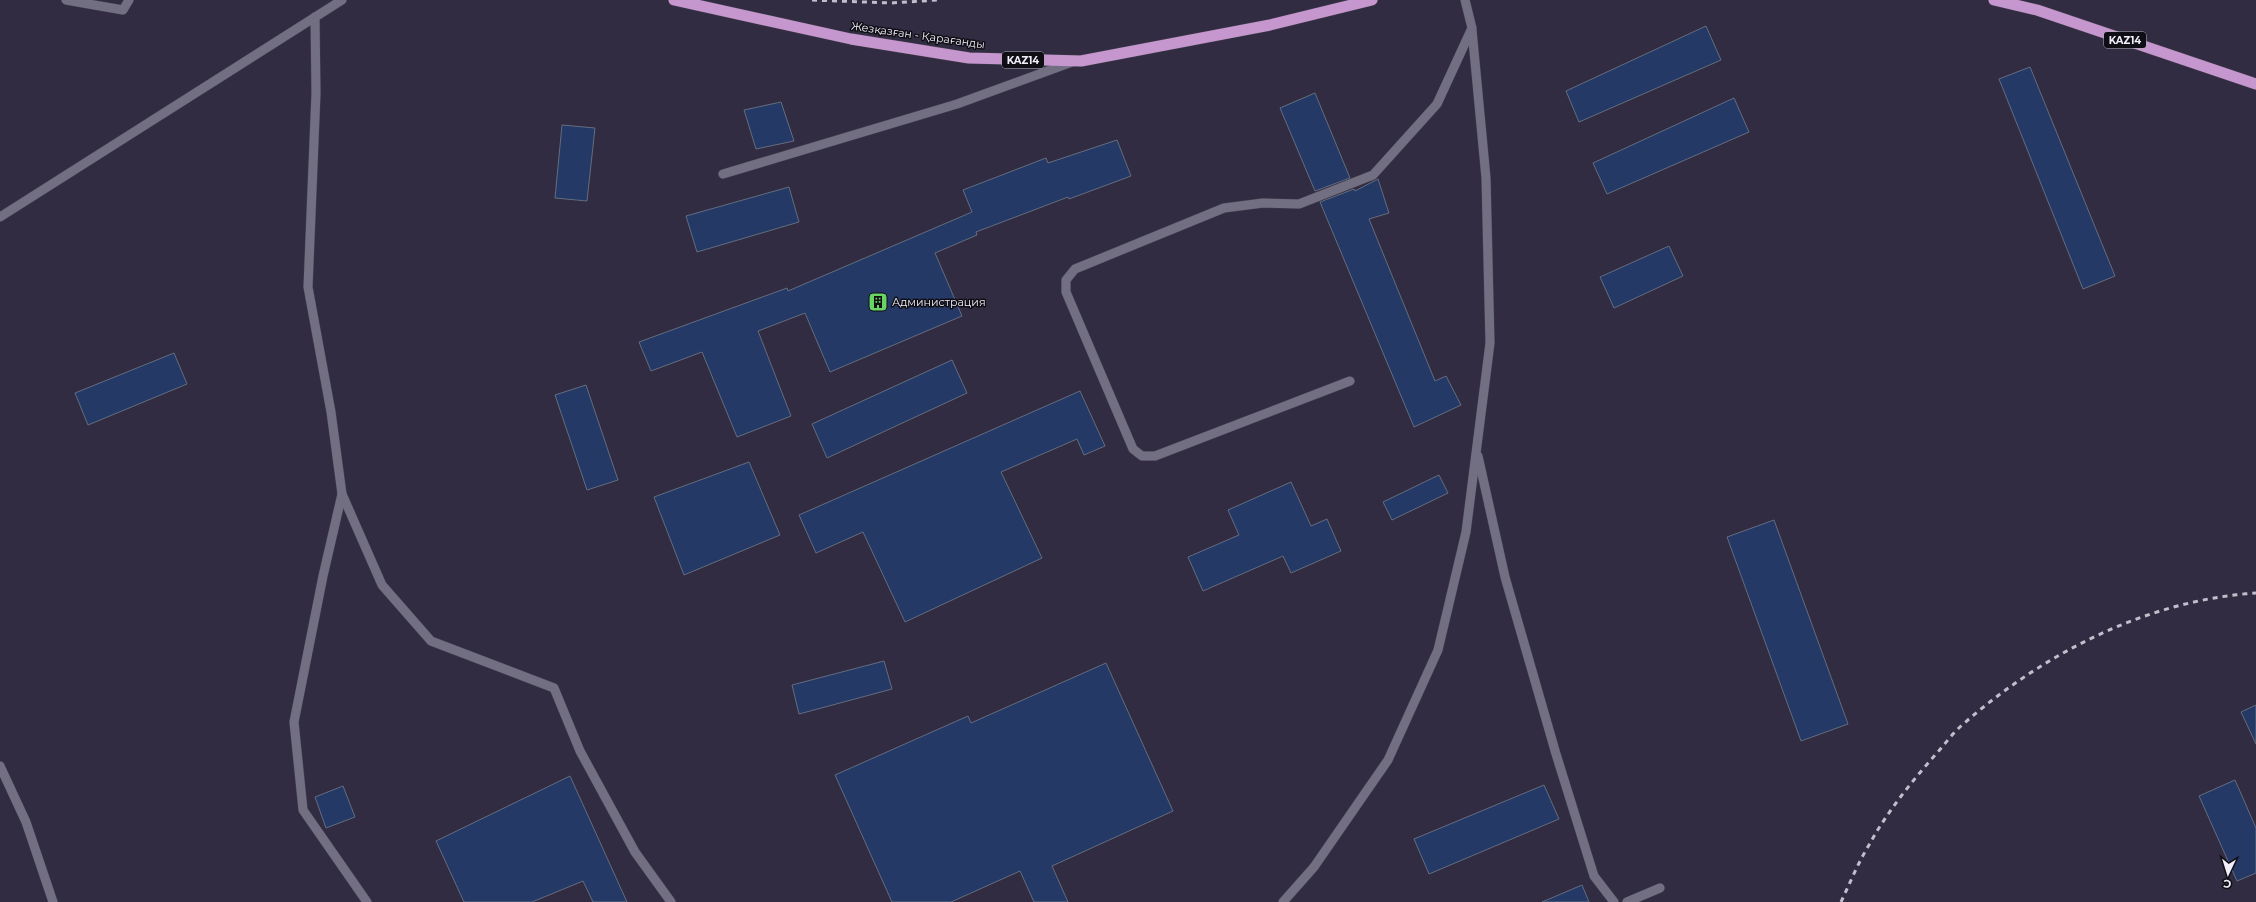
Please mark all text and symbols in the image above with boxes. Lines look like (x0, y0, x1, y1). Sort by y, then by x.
street label: Жезқазған - Қарағанды (850, 19, 986, 51)
road number: KAZ14 (2104, 32, 2146, 48)
road number: KAZ14 (1002, 52, 1044, 68)
building icon: Администрация (867, 291, 889, 313)
place label: Администрация (892, 295, 986, 309)
north arrow (2208, 854, 2248, 894)
text: С (2223, 877, 2232, 891)

